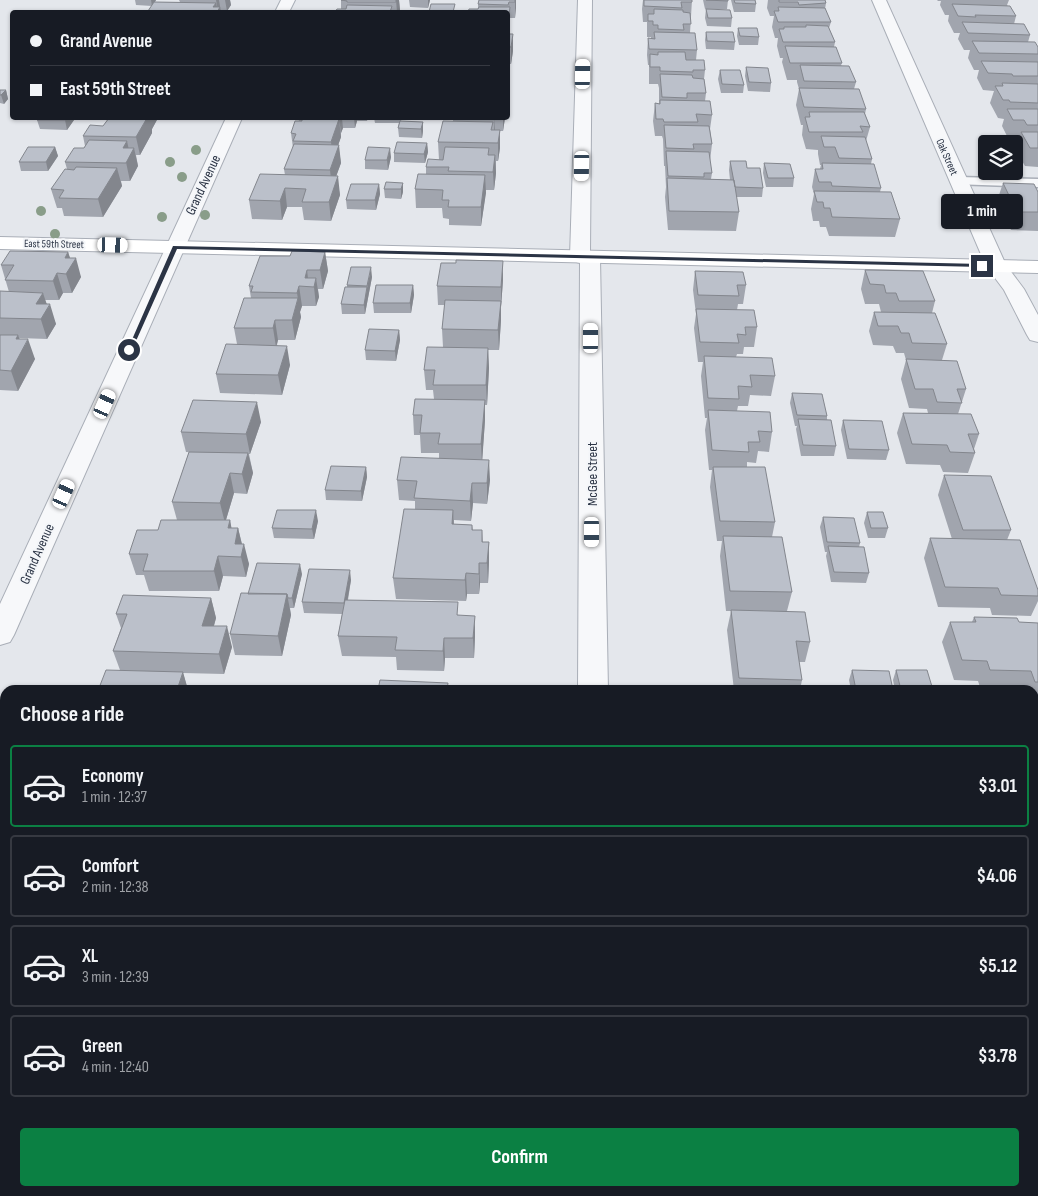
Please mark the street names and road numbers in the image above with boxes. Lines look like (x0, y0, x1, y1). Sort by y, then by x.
street label: Oak Street (933, 137, 961, 178)
street label: Grand Avenue (182, 152, 224, 218)
street label: East 59th Street (24, 237, 85, 251)
street label: McGee Street (584, 442, 601, 506)
street label: Grand Avenue (16, 521, 58, 587)

